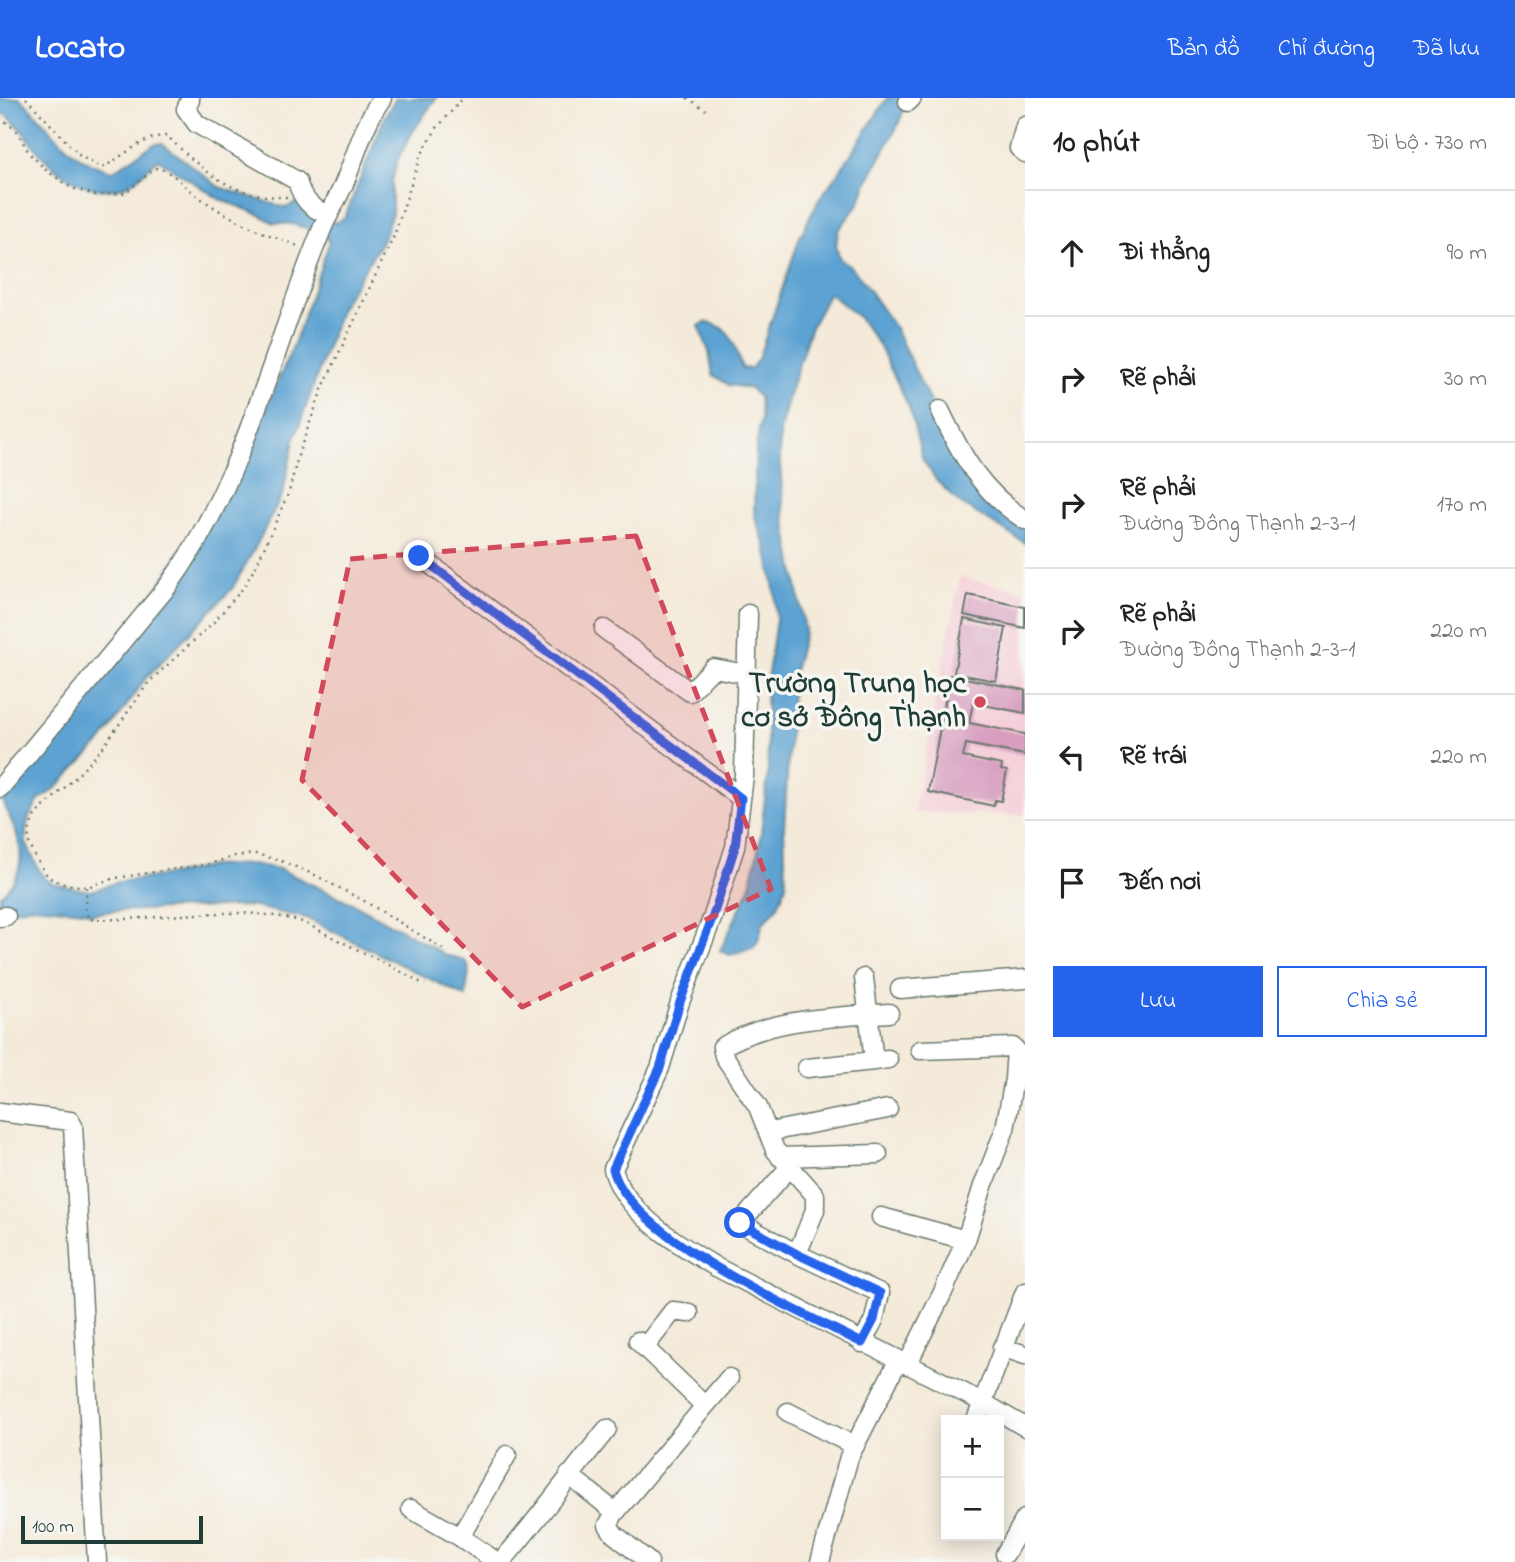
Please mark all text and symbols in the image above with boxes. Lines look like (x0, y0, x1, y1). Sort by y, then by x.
text: Locato (35, 25, 125, 73)
text: Bản đồ (1168, 32, 1240, 67)
text: Chỉ đường (1278, 32, 1375, 67)
text: Đã lưu (1413, 32, 1480, 67)
text: 10 phút (1053, 122, 1140, 166)
text: Đi bộ · 730 m (1368, 127, 1487, 160)
icon: ahead (1053, 234, 1091, 272)
text: Đi thẳng (1120, 234, 1210, 272)
text: 90 m (1447, 237, 1487, 270)
icon: right (1053, 360, 1091, 398)
text: Rẽ phải (1120, 360, 1196, 398)
text: 30 m (1444, 363, 1487, 396)
text: Rẽ phải (1120, 470, 1196, 508)
icon: right (1053, 486, 1091, 524)
text: 170 m (1437, 489, 1487, 522)
text: Đường Đông Thạnh 2-3-1 (1120, 508, 1356, 541)
route end (403, 540, 434, 571)
text: Rẽ phải (1120, 596, 1196, 634)
icon: right (1053, 612, 1091, 650)
text: 220 m (1431, 615, 1487, 648)
text: Đường Đông Thạnh 2-3-1 (1120, 634, 1356, 667)
place label: Trường Trung học cơ sở Đông Thạnh (741, 663, 967, 742)
marker: Trường Trung học cơ sở Đông Thạnh (972, 694, 988, 710)
icon: left (1053, 738, 1091, 776)
text: Rẽ trái (1120, 738, 1187, 776)
text: 220 m (1431, 741, 1487, 774)
icon: arrive (1053, 864, 1091, 902)
text: Đến nơi (1120, 864, 1201, 902)
button: Lưu (1053, 966, 1263, 1037)
button: Chia sẻ (1277, 966, 1487, 1037)
route start (724, 1207, 755, 1238)
map controls (941, 1415, 1004, 1541)
button: + (941, 1415, 1004, 1478)
button: − (941, 1478, 1004, 1541)
scale bar (21, 1513, 203, 1545)
text: 100 m (32, 1514, 74, 1541)

